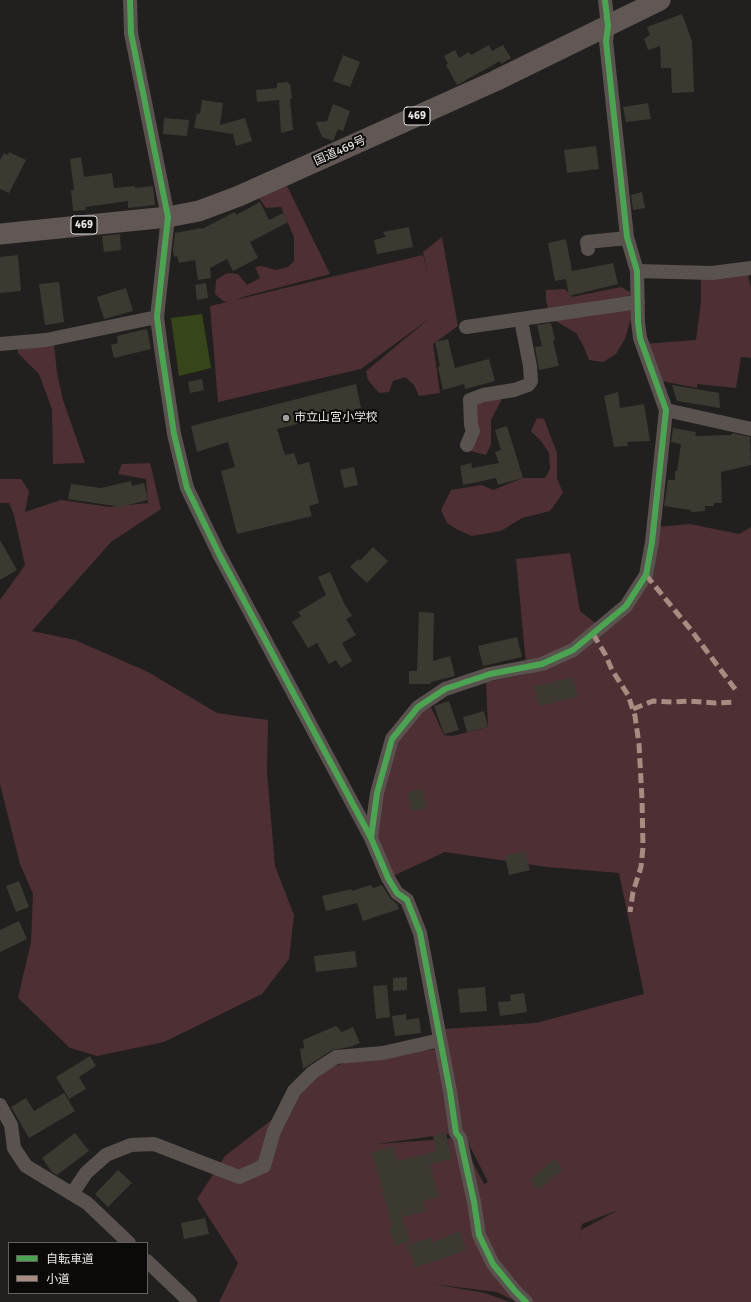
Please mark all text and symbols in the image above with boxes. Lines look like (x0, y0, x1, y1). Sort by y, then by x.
road number: 469 (404, 107, 430, 125)
street label: 国道469号 (312, 133, 368, 169)
road number: 469 (71, 216, 97, 234)
place label: 市立山宮小学校 (294, 411, 378, 425)
marker: 市立山宮小学校 (281, 413, 291, 423)
legend (8, 1242, 148, 1294)
text: 自転車道 (46, 1252, 94, 1267)
text: 小道 (46, 1272, 70, 1287)

